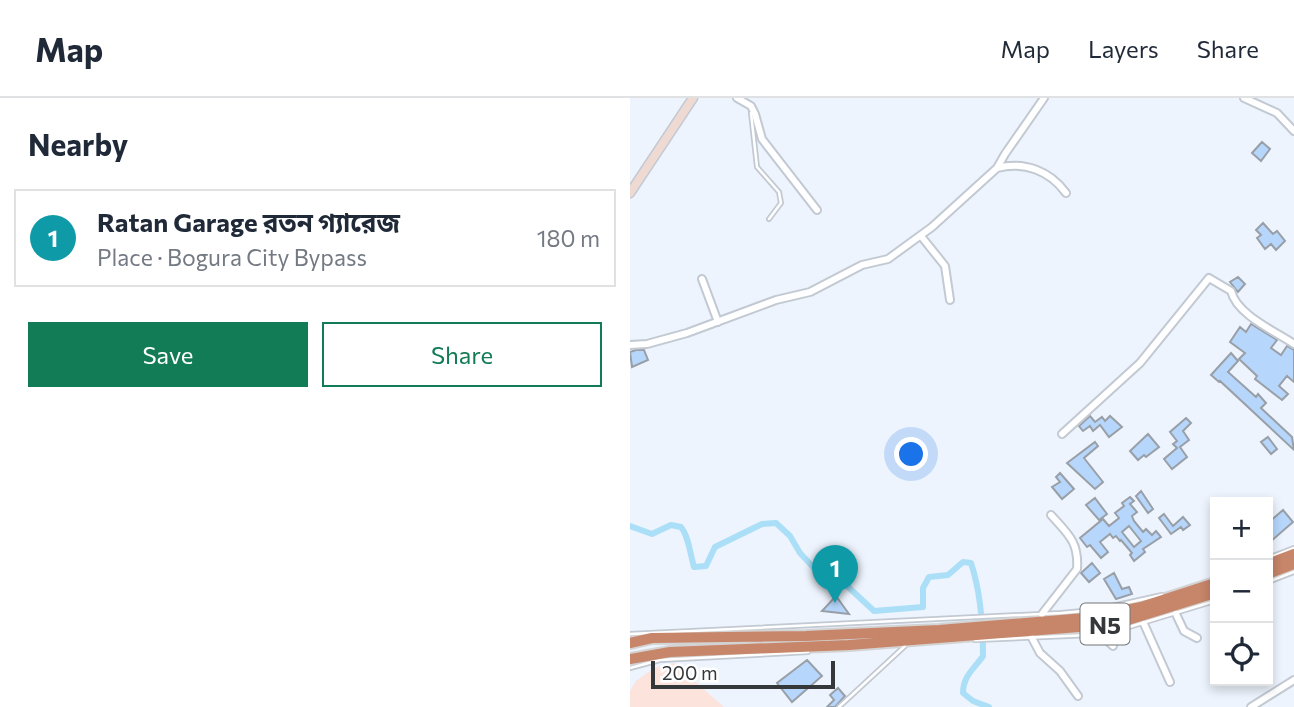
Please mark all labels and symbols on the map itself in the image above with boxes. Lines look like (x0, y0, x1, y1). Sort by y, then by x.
your location (894, 437, 928, 471)
pin: 1 (812, 545, 858, 603)
road number: N5 (1080, 603, 1130, 644)
scale bar (651, 658, 835, 690)

